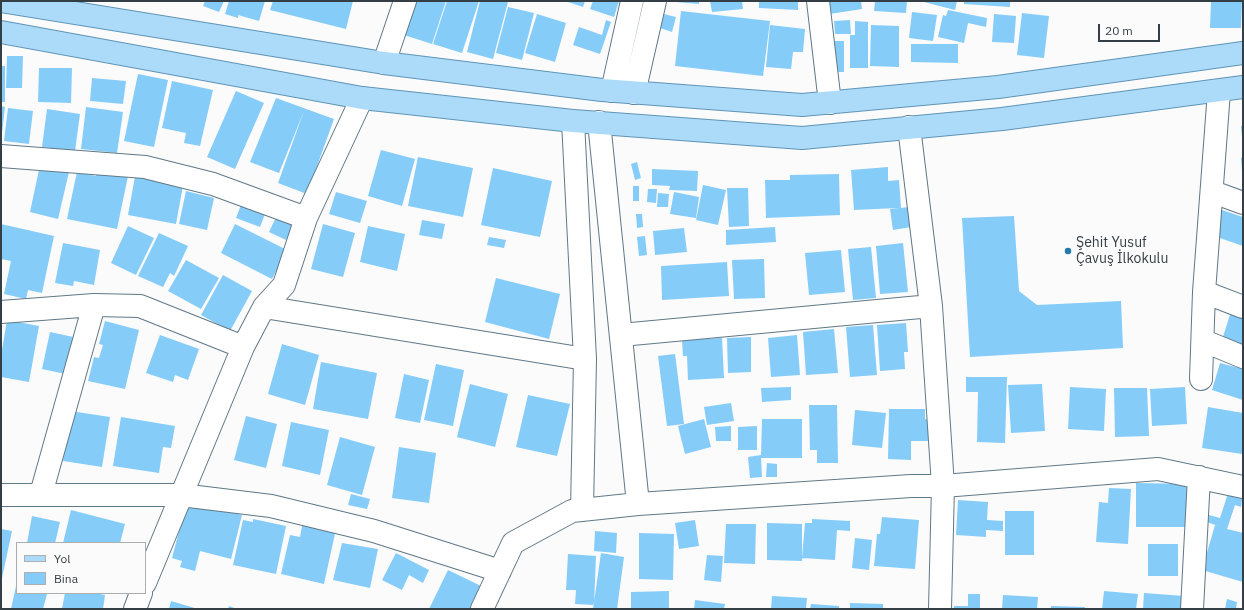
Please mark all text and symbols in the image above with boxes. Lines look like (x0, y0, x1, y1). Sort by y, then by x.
scale bar (1100, 16, 1162, 42)
text: 20 m (1105, 23, 1133, 38)
place label: Şehit Yusuf Çavuş İlkokulu (1076, 235, 1168, 268)
marker: Şehit Yusuf Çavuş İlkokulu (1063, 246, 1073, 256)
legend (16, 542, 146, 594)
text: Yol (54, 551, 71, 566)
text: Bina (54, 571, 78, 586)

